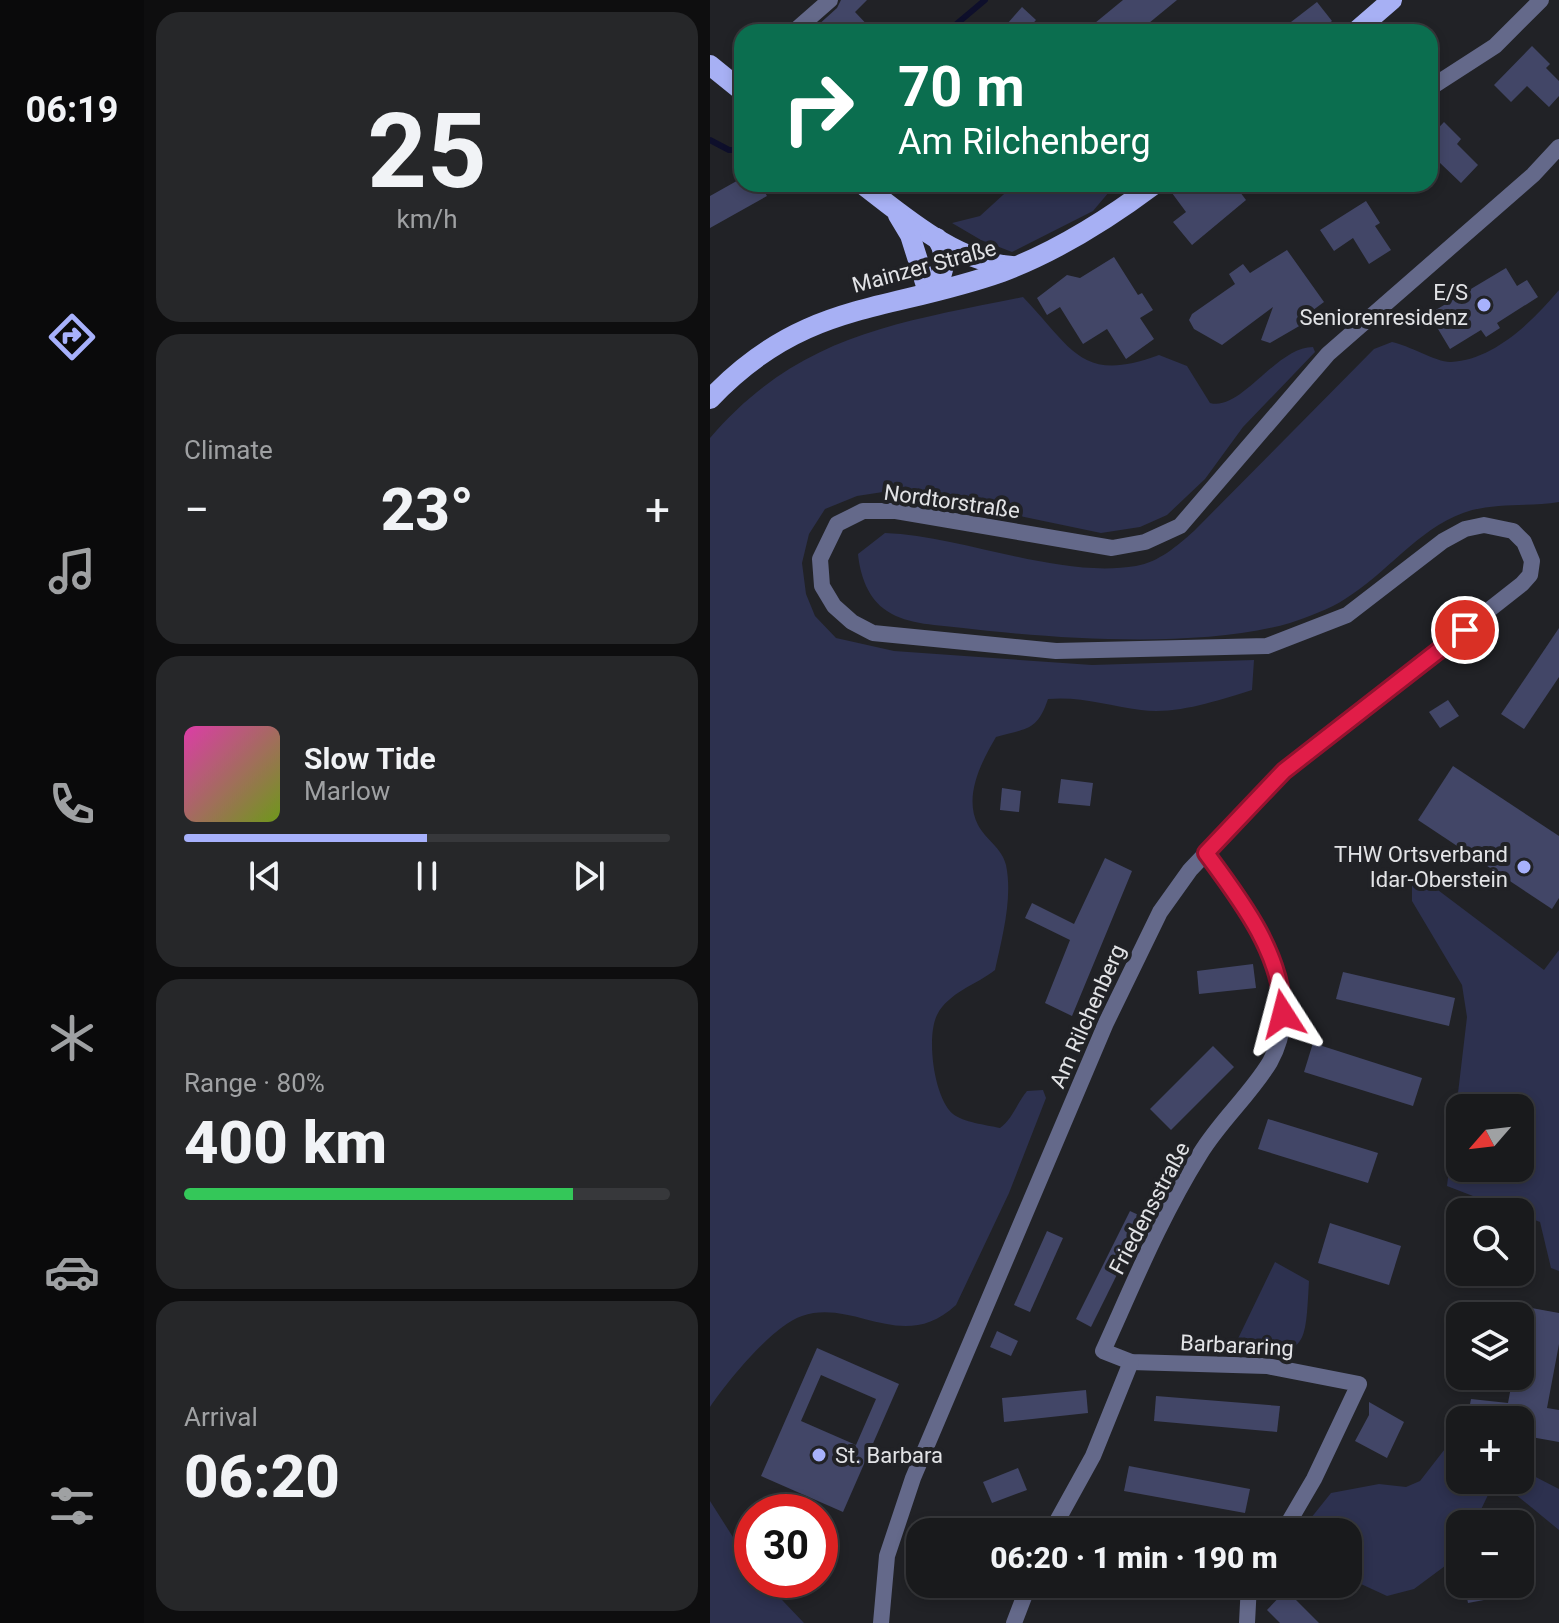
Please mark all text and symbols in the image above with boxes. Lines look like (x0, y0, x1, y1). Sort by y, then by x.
text: 70 m (898, 54, 1025, 120)
icon: right (766, 56, 870, 160)
text: 06:19 (26, 89, 118, 131)
text: 25 (367, 91, 487, 212)
text: Am Rilchenberg (898, 121, 1151, 163)
text: km/h (396, 204, 458, 234)
street label: Mainzer Straße (849, 235, 999, 298)
place label: E/S Seniorenresidenz (1299, 280, 1468, 330)
marker: E/S Seniorenresidenz (1475, 296, 1493, 314)
icon: directions (44, 309, 100, 365)
text: Climate (184, 435, 273, 465)
text: 23° (381, 474, 474, 545)
street label: Nordtorstraße (882, 480, 1022, 523)
text: − (184, 484, 209, 536)
text: + (645, 484, 670, 536)
icon: music (44, 543, 100, 599)
pin (1431, 596, 1499, 664)
icon: arrive (1443, 608, 1487, 652)
text: Slow Tide (304, 741, 436, 776)
icon: phone (44, 776, 100, 832)
text: Marlow (304, 776, 390, 806)
place label: THW Ortsverband Idar-Oberstein (1334, 842, 1508, 892)
icon: previous (243, 854, 287, 898)
icon: pause (405, 854, 449, 898)
icon: next (567, 854, 611, 898)
marker: THW Ortsverband Idar-Oberstein (1515, 858, 1533, 876)
street label: Am Rilchenberg (1045, 941, 1130, 1092)
position arrow (1241, 972, 1325, 1056)
icon: climate (44, 1010, 100, 1066)
text: Range · 80% (184, 1068, 325, 1098)
north arrow (1446, 1094, 1534, 1182)
map controls (1446, 1094, 1534, 1598)
text: 400 km (184, 1107, 387, 1178)
street label: Friedensstraße (1104, 1138, 1195, 1279)
button: search (1446, 1198, 1534, 1286)
icon: car (44, 1244, 100, 1300)
button: layers (1446, 1302, 1534, 1390)
street label: Barbararing (1180, 1330, 1294, 1361)
text: Arrival (184, 1402, 258, 1432)
button: + (1446, 1406, 1534, 1494)
text: 06:20 (184, 1441, 340, 1512)
place label: St. Barbara (835, 1443, 943, 1468)
marker: St. Barbara (810, 1446, 828, 1464)
icon: filters (44, 1478, 100, 1534)
speed limit sign: 30 (734, 1494, 838, 1598)
button: − (1446, 1510, 1534, 1598)
text: 06:20 · 1 min · 190 m (990, 1540, 1278, 1575)

